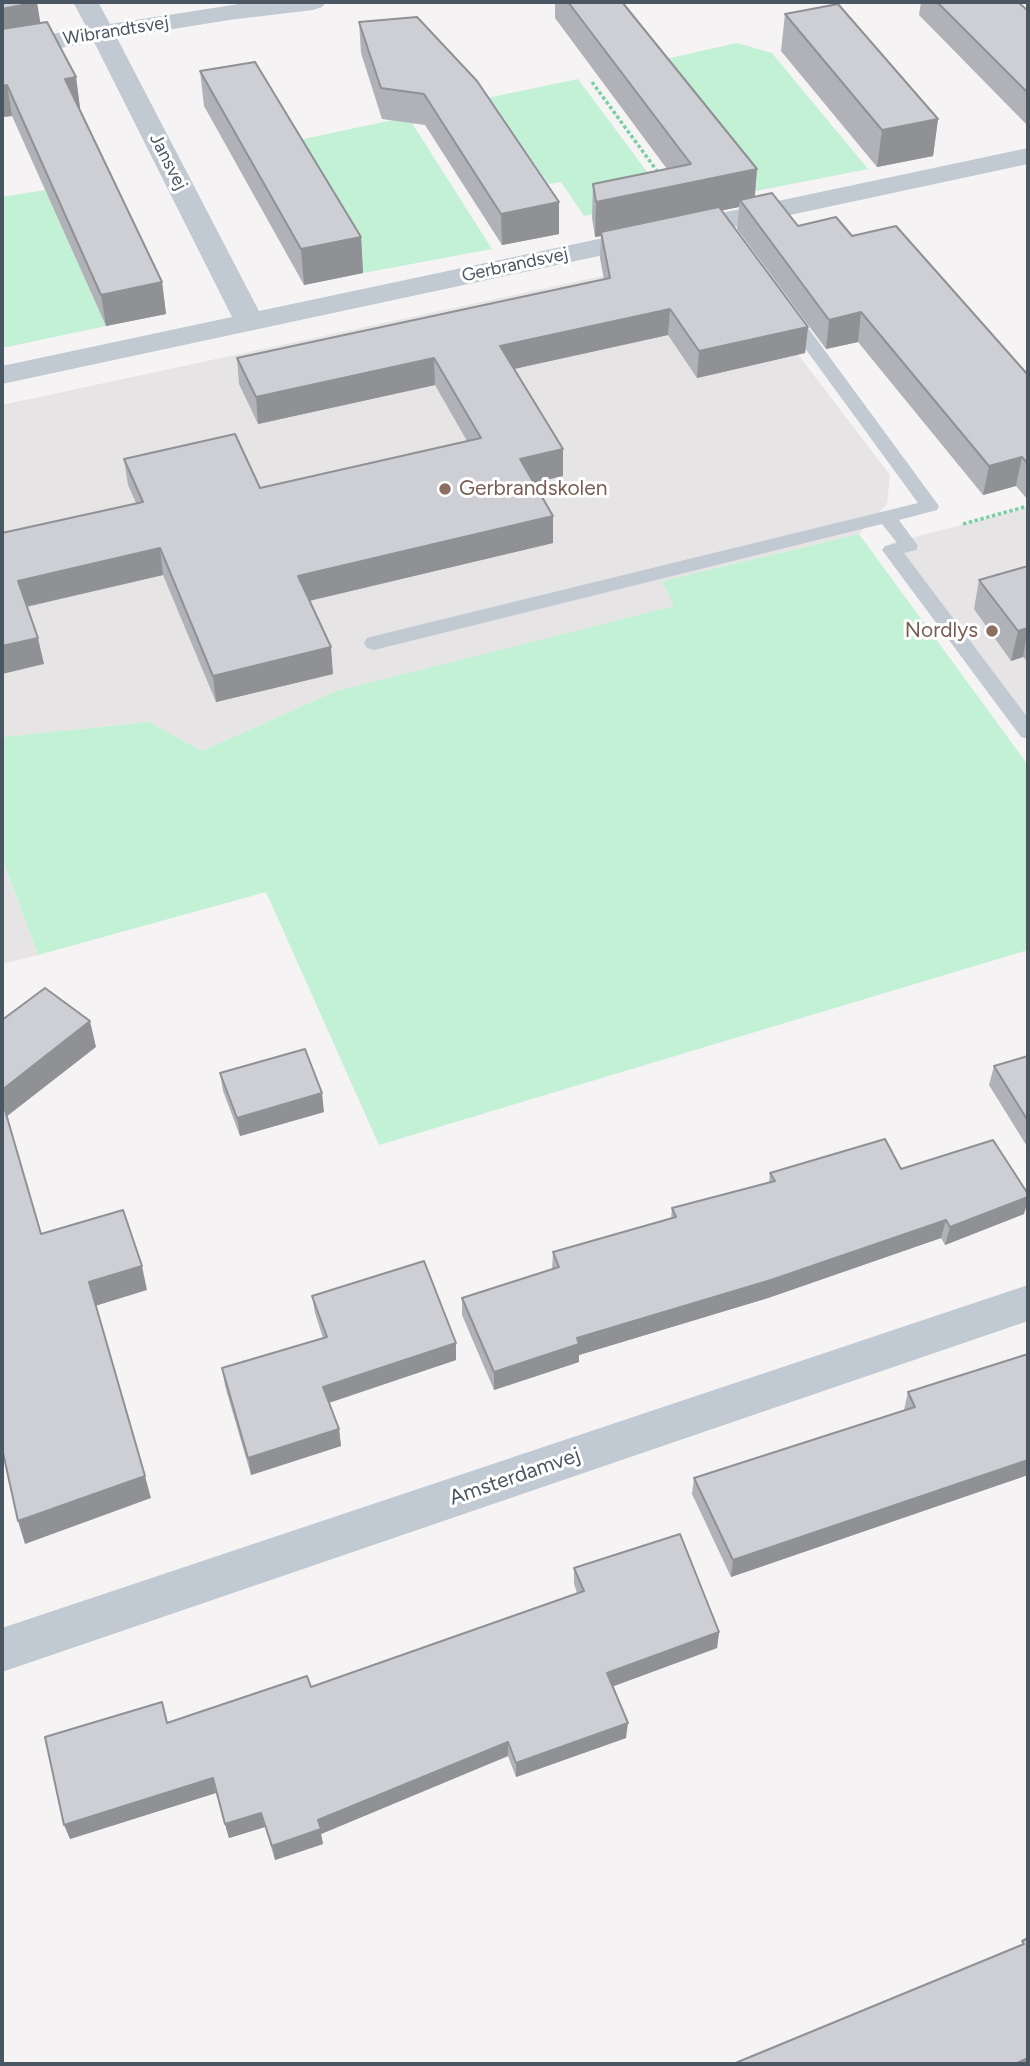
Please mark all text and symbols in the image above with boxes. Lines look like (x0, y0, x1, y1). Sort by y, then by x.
street label: Wibrandtsvej (62, 12, 170, 50)
street label: Jansvej (145, 130, 191, 194)
street label: Gerbrandsvej (460, 243, 570, 287)
place label: Gerbrandskolen (459, 476, 607, 502)
marker: Gerbrandskolen (437, 481, 453, 497)
place label: Nordlys (905, 618, 978, 644)
marker: Nordlys (984, 623, 1000, 639)
street label: Amsterdamvej (446, 1443, 584, 1511)

